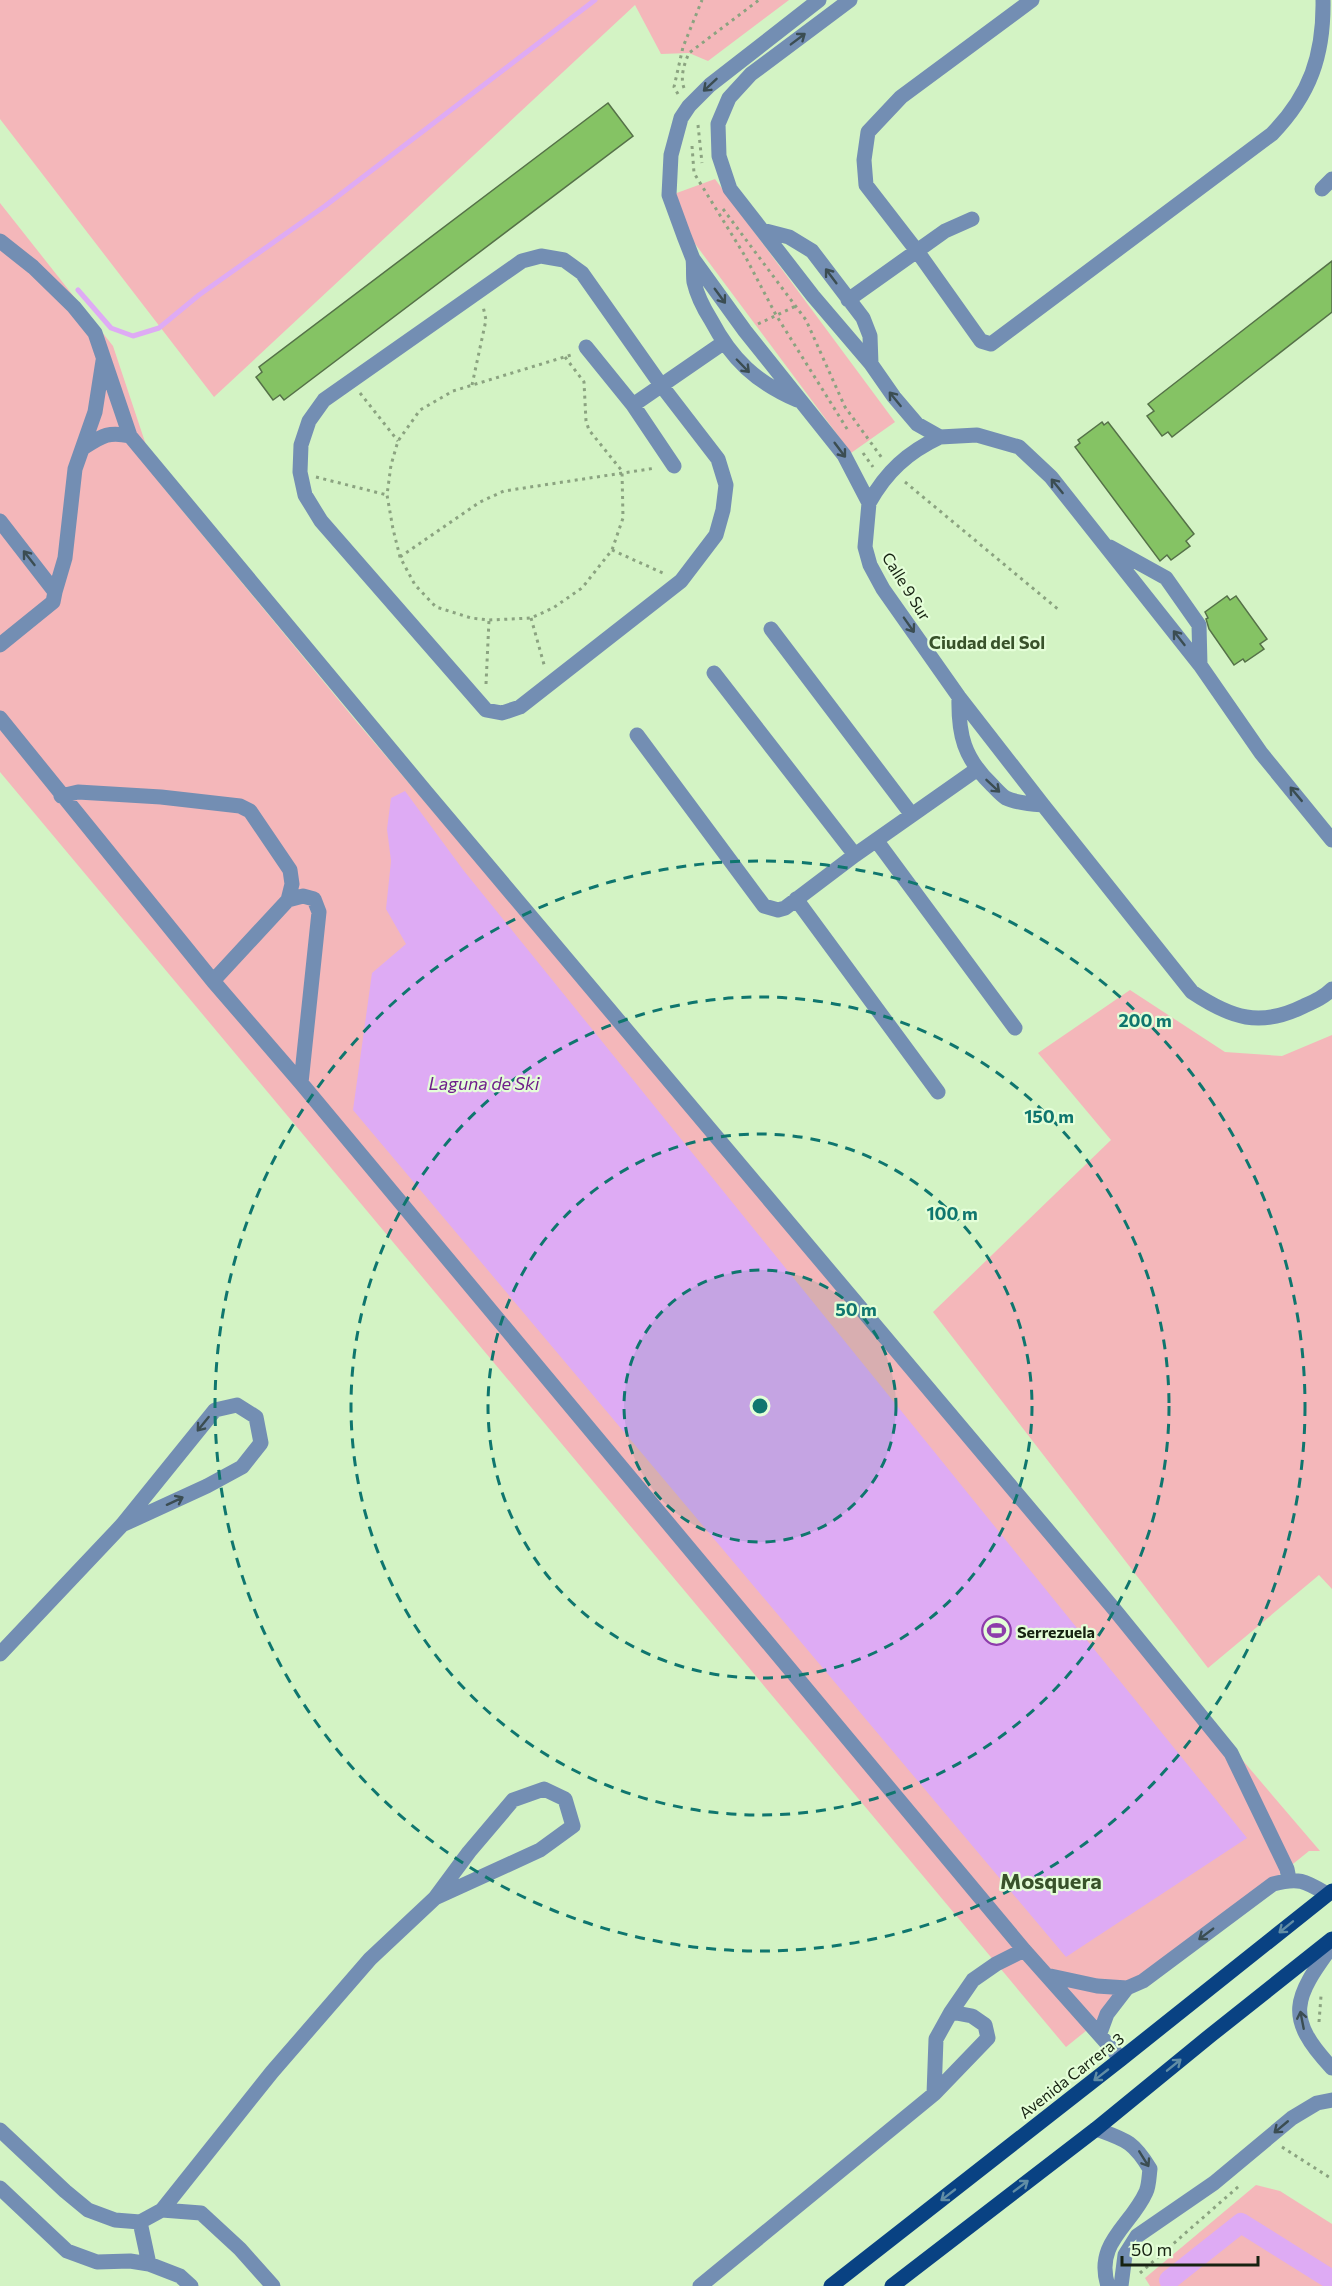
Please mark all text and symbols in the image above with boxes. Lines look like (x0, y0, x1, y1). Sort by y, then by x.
one-way arrow (790, 33, 806, 46)
one-way arrow (703, 78, 718, 92)
one-way arrow (825, 268, 838, 284)
one-way arrow (714, 288, 726, 304)
one-way arrow (736, 358, 751, 373)
one-way arrow (889, 391, 902, 407)
one-way arrow (833, 442, 846, 458)
one-way arrow (1051, 478, 1064, 494)
street label: Calle 9 Sur (879, 549, 936, 624)
one-way arrow (22, 550, 35, 566)
one-way arrow (903, 616, 915, 632)
district label: Ciudad del Sol (929, 631, 1045, 653)
one-way arrow (1172, 631, 1185, 647)
one-way arrow (986, 779, 1001, 793)
one-way arrow (1289, 786, 1302, 802)
text: 200 m (1118, 1009, 1172, 1031)
water label: Laguna de Ski (429, 1072, 541, 1094)
text: 150 m (1024, 1105, 1074, 1127)
text: 100 m (926, 1202, 978, 1224)
text: 50 m (835, 1298, 877, 1320)
centre of rings (750, 1396, 770, 1416)
one-way arrow (197, 1416, 210, 1432)
one-way arrow (166, 1494, 184, 1506)
sports icon: Serrezuela (980, 1615, 1012, 1647)
place label: Serrezuela (1017, 1622, 1095, 1641)
district label: Mosquera (1000, 1867, 1102, 1894)
one-way arrow (1279, 1921, 1295, 1934)
one-way arrow (1198, 1927, 1214, 1940)
one-way arrow (1296, 2011, 1307, 2030)
street label: Avenida Carrera 3 (1015, 2028, 1127, 2122)
one-way arrow (1166, 2058, 1181, 2072)
one-way arrow (1093, 2069, 1109, 2082)
one-way arrow (1274, 2120, 1289, 2134)
one-way arrow (1138, 2150, 1150, 2167)
one-way arrow (1013, 2180, 1029, 2193)
one-way arrow (940, 2189, 956, 2202)
scale bar (1122, 2229, 1258, 2267)
text: 50 m (1131, 2238, 1172, 2260)

